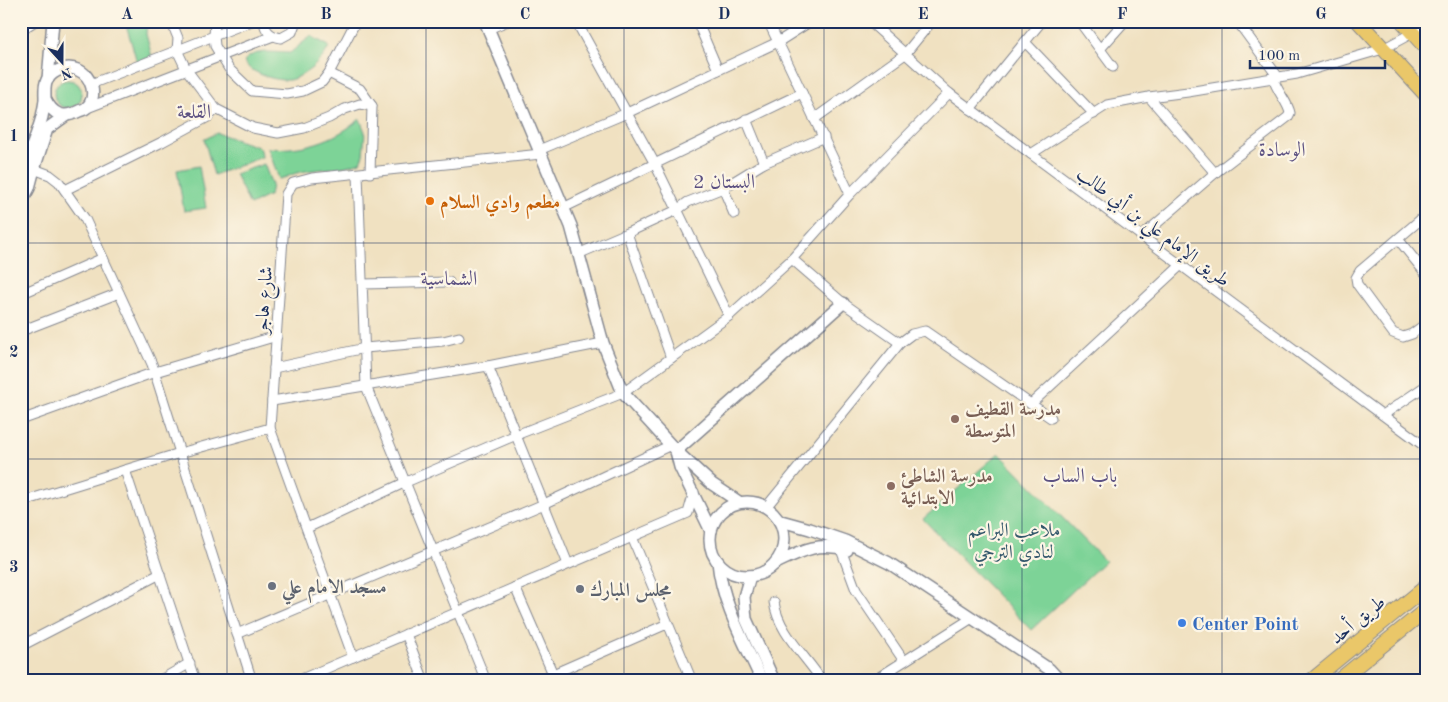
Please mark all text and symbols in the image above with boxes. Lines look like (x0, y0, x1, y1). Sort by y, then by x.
text: A (121, 7, 133, 23)
text: B (320, 7, 332, 23)
text: C (520, 7, 530, 23)
text: D (718, 7, 730, 23)
text: E (917, 7, 929, 23)
text: F (1117, 7, 1128, 23)
text: G (1315, 7, 1327, 23)
north arrow (38, 38, 88, 88)
scale bar (1250, 38, 1386, 70)
text: 100 m (1258, 49, 1300, 64)
text: N (59, 65, 74, 82)
district label: القلعة (177, 103, 211, 123)
text: 1 (9, 129, 19, 145)
district label: الوسادة (1258, 141, 1306, 162)
street label: طريق الإمام علي بن أبي طالب (1068, 160, 1235, 297)
district label: البستان 2 (693, 173, 755, 193)
place label: مطعم وادي السلام (440, 193, 560, 219)
marker: مطعم وادي السلام (424, 195, 436, 207)
street label: شارع هاجر (254, 266, 281, 337)
district label: الشماسية (421, 270, 477, 290)
text: 2 (9, 345, 19, 361)
place label: مدرسة القطيف المتوسطة (965, 400, 1061, 443)
marker: مدرسة القطيف المتوسطة (949, 413, 961, 425)
place label: مدرسة الشاطئ الابتدائية (901, 467, 993, 509)
district label: باب الساب (1043, 467, 1117, 488)
marker: مدرسة الشاطئ الابتدائية (885, 480, 897, 492)
park label: ملاعب البراعم لنادي الترجي (968, 522, 1060, 567)
text: 3 (9, 560, 19, 576)
place label: مسجد الامام علي (281, 577, 387, 605)
place label: مجلس المبارك (590, 579, 671, 603)
marker: مسجد الامام علي (266, 580, 278, 592)
marker: مجلس المبارك (574, 583, 586, 595)
street label: طريق أحد (1324, 589, 1390, 650)
place label: Center Point (1192, 616, 1299, 635)
marker: Center Point (1176, 617, 1188, 629)

